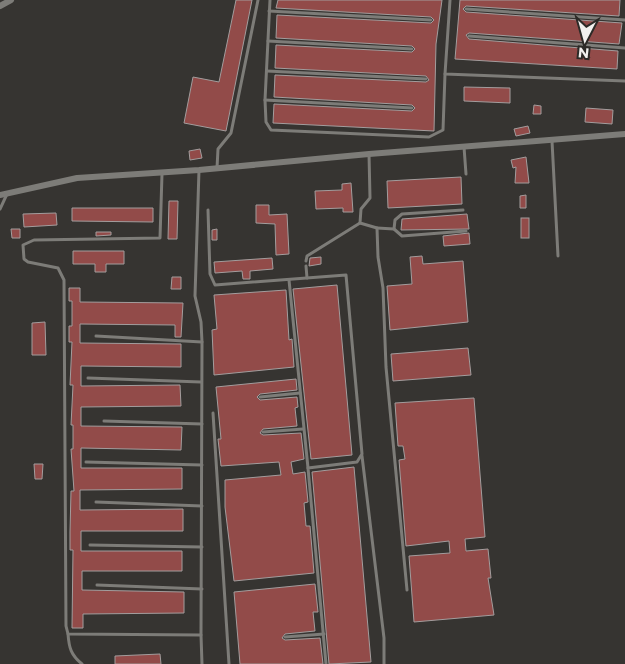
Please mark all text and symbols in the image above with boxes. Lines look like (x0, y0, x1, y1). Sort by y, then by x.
north arrow (560, 15, 610, 65)
text: N (577, 43, 590, 62)

